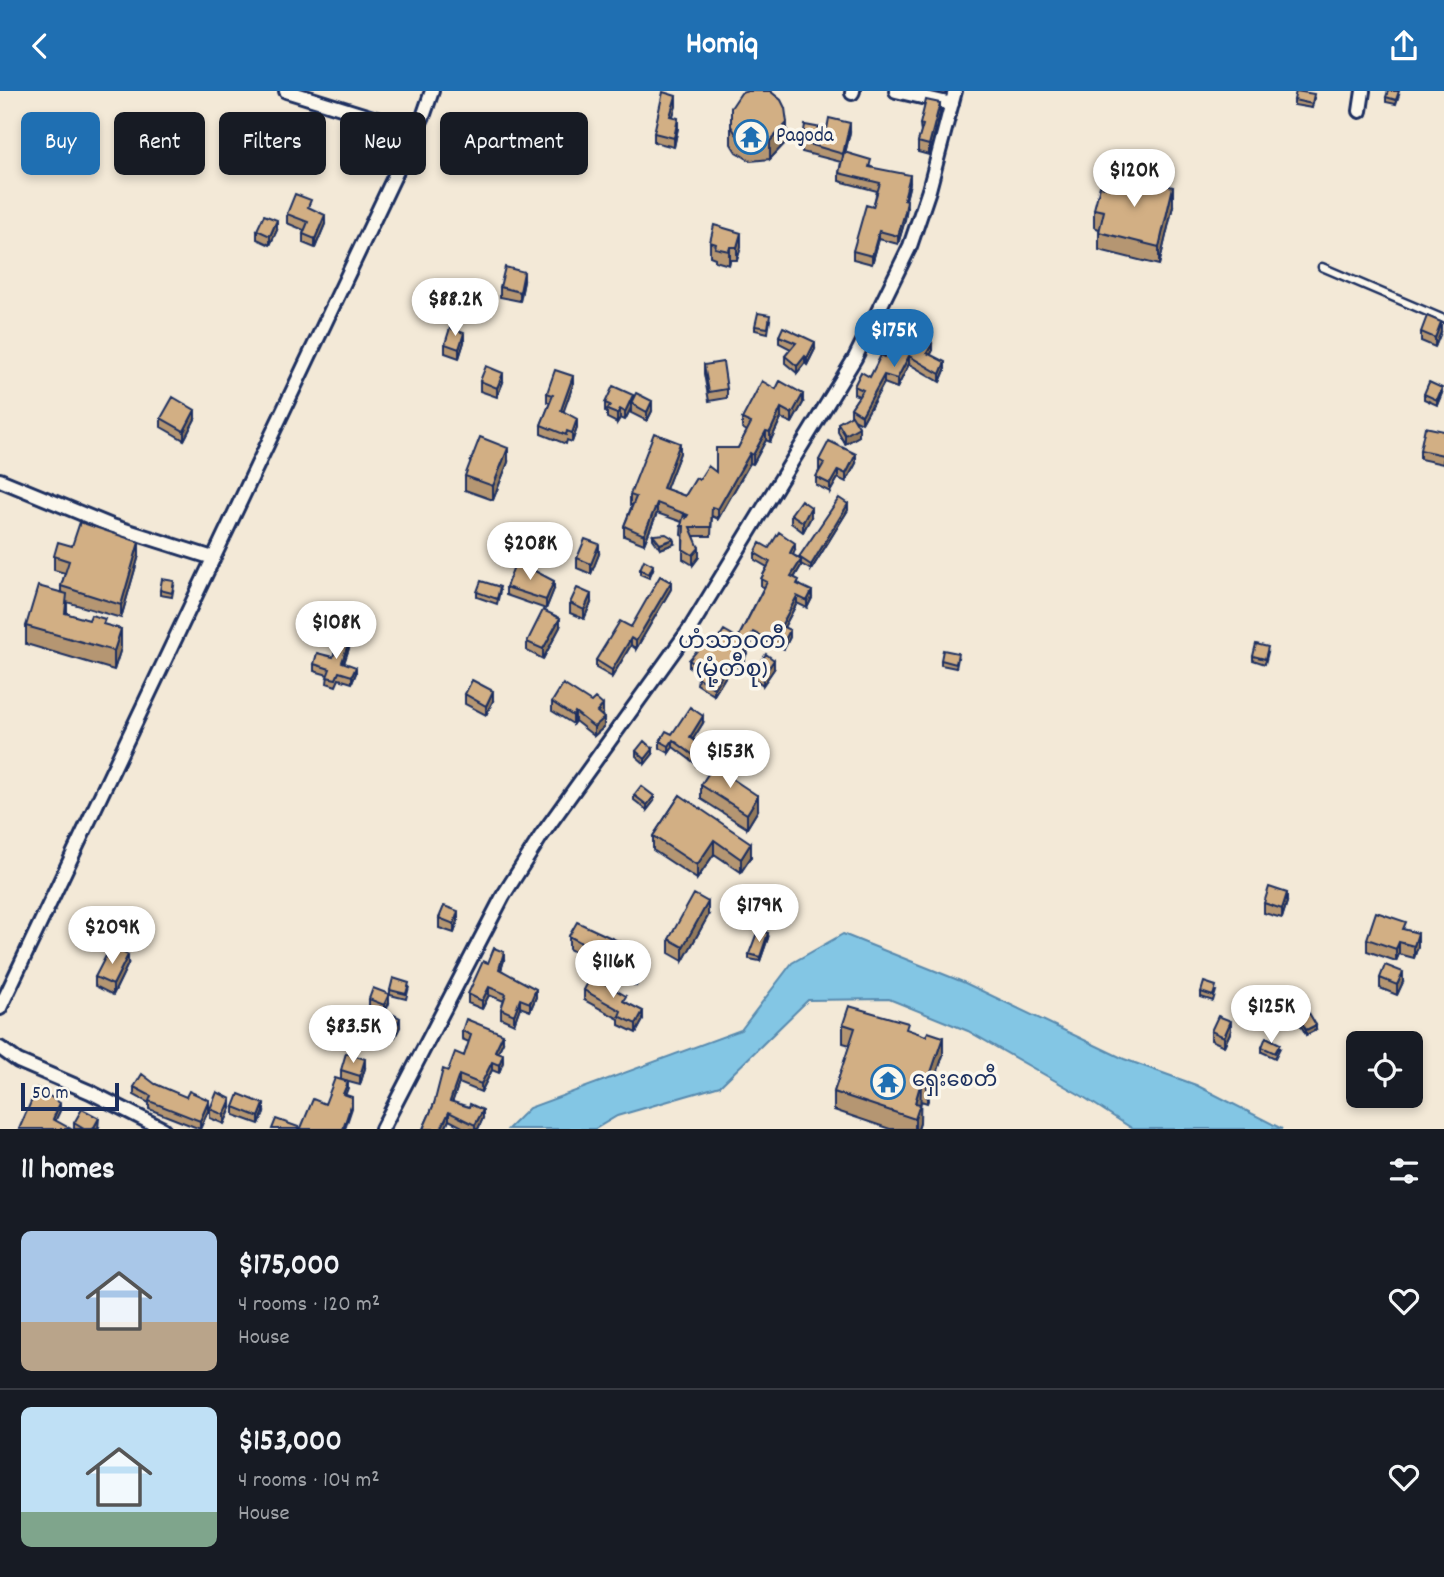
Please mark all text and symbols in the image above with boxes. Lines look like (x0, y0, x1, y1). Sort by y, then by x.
text: Homiq (686, 23, 758, 69)
icon: back (21, 27, 59, 65)
icon: share (1385, 27, 1423, 65)
chip: Buy (21, 112, 100, 175)
chip: Rent (114, 112, 205, 175)
chip: Filters (219, 112, 326, 175)
chip: New (340, 112, 426, 175)
chip: Apartment (440, 112, 588, 175)
temple icon: Pagoda (732, 118, 770, 156)
place label: Pagoda (776, 122, 835, 152)
pin: $120K (1085, 149, 1183, 209)
text: $120K (1109, 155, 1159, 188)
pin: $88.2K (398, 279, 512, 338)
text: $88.2K (428, 284, 482, 317)
pin: $175K (845, 309, 943, 369)
text: $175K (871, 315, 917, 348)
pin: $208K (481, 523, 579, 582)
text: $208K (503, 528, 557, 561)
pin: $108K (287, 601, 385, 661)
text: $108K (311, 607, 361, 640)
district label: ဟံသာဝတီ (မုံ့တီစု) (678, 624, 786, 688)
pin: $153K (681, 731, 779, 790)
text: $153K (706, 736, 754, 769)
pin: $179K (710, 885, 808, 944)
text: $179K (736, 890, 782, 923)
pin: $209K (63, 907, 161, 966)
text: $209K (84, 912, 140, 945)
pin: $116K (564, 941, 662, 1000)
text: $116K (591, 946, 635, 979)
pin: $125K (1222, 985, 1320, 1045)
text: $125K (1247, 991, 1295, 1024)
pin: $83.5K (296, 1005, 410, 1065)
text: $83.5K (325, 1011, 381, 1044)
map controls (1346, 1031, 1423, 1108)
button: locate (1346, 1031, 1423, 1108)
temple icon: ရှေးစေတီ (869, 1063, 907, 1101)
place label: ရှေးစေတီ (912, 1063, 997, 1097)
scale bar (21, 1080, 119, 1112)
text: 50 m (32, 1081, 69, 1108)
text: 11 homes (21, 1150, 115, 1193)
icon: filters (1385, 1152, 1423, 1190)
text: $175,000 (238, 1246, 340, 1289)
icon: home (77, 1259, 161, 1343)
icon: heart (1385, 1282, 1423, 1320)
text: 4 rooms · 120 m² (238, 1289, 380, 1322)
text: House (238, 1322, 290, 1355)
text: $153,000 (238, 1422, 342, 1465)
icon: home (77, 1435, 161, 1519)
icon: heart (1385, 1458, 1423, 1496)
text: 4 rooms · 104 m² (238, 1465, 380, 1498)
text: House (238, 1498, 290, 1531)

